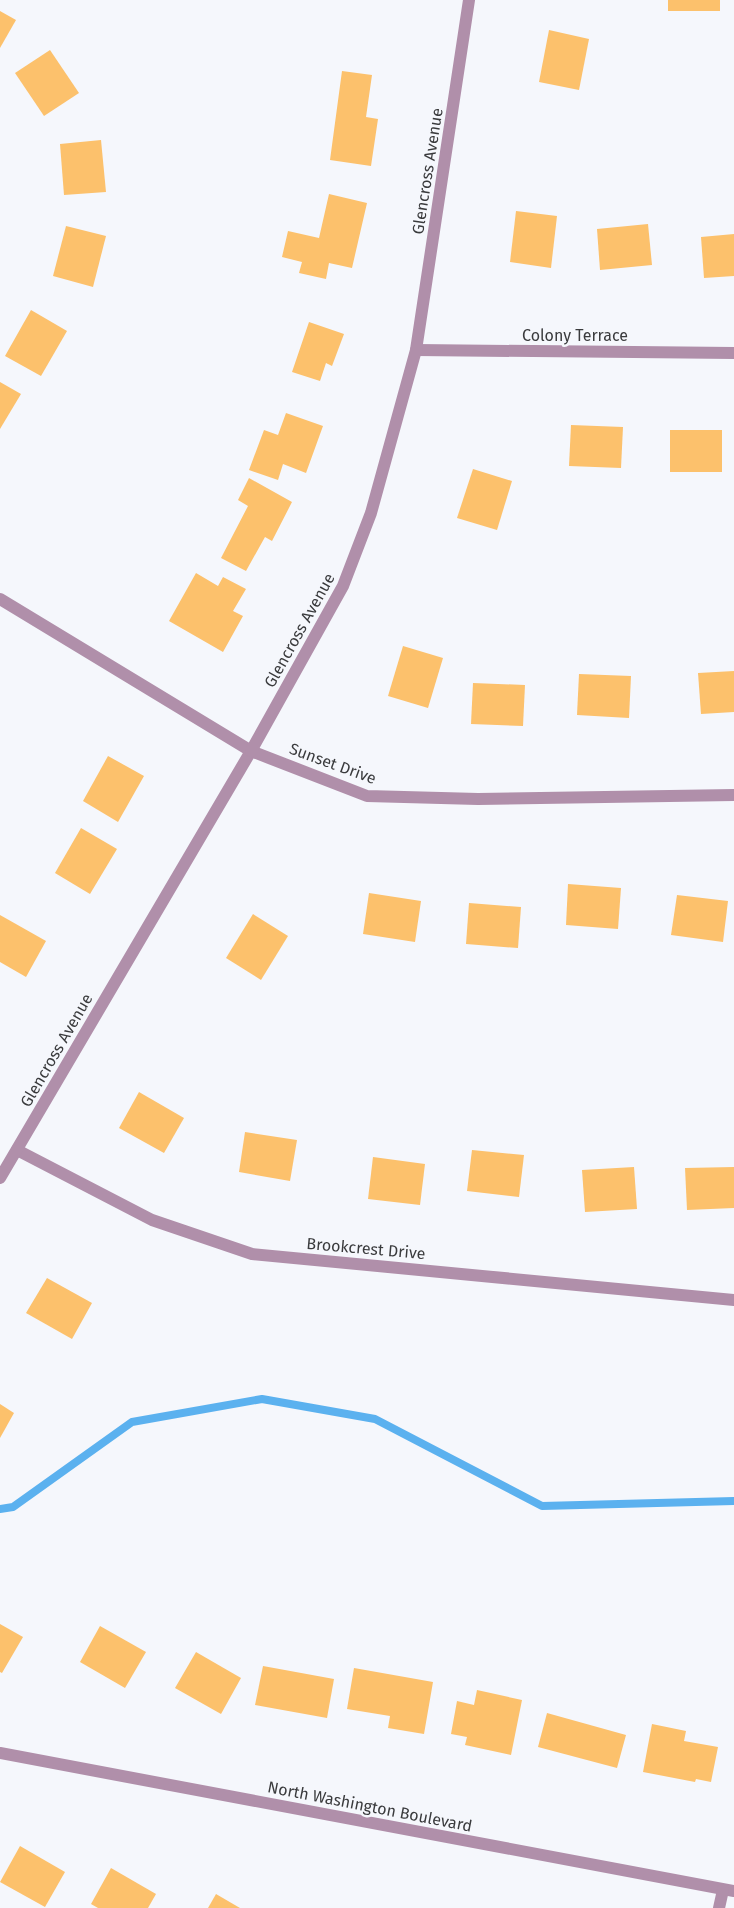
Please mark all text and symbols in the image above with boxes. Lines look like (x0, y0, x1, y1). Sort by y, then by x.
street label: Glencross Avenue (408, 107, 447, 236)
street label: Colony Terrace (522, 326, 628, 345)
street label: Glencross Avenue (260, 570, 339, 691)
street label: Sunset Drive (287, 739, 379, 788)
street label: Glencross Avenue (16, 990, 97, 1110)
street label: Brookcrest Drive (306, 1234, 426, 1263)
street label: North Washington Boulevard (266, 1777, 474, 1836)

